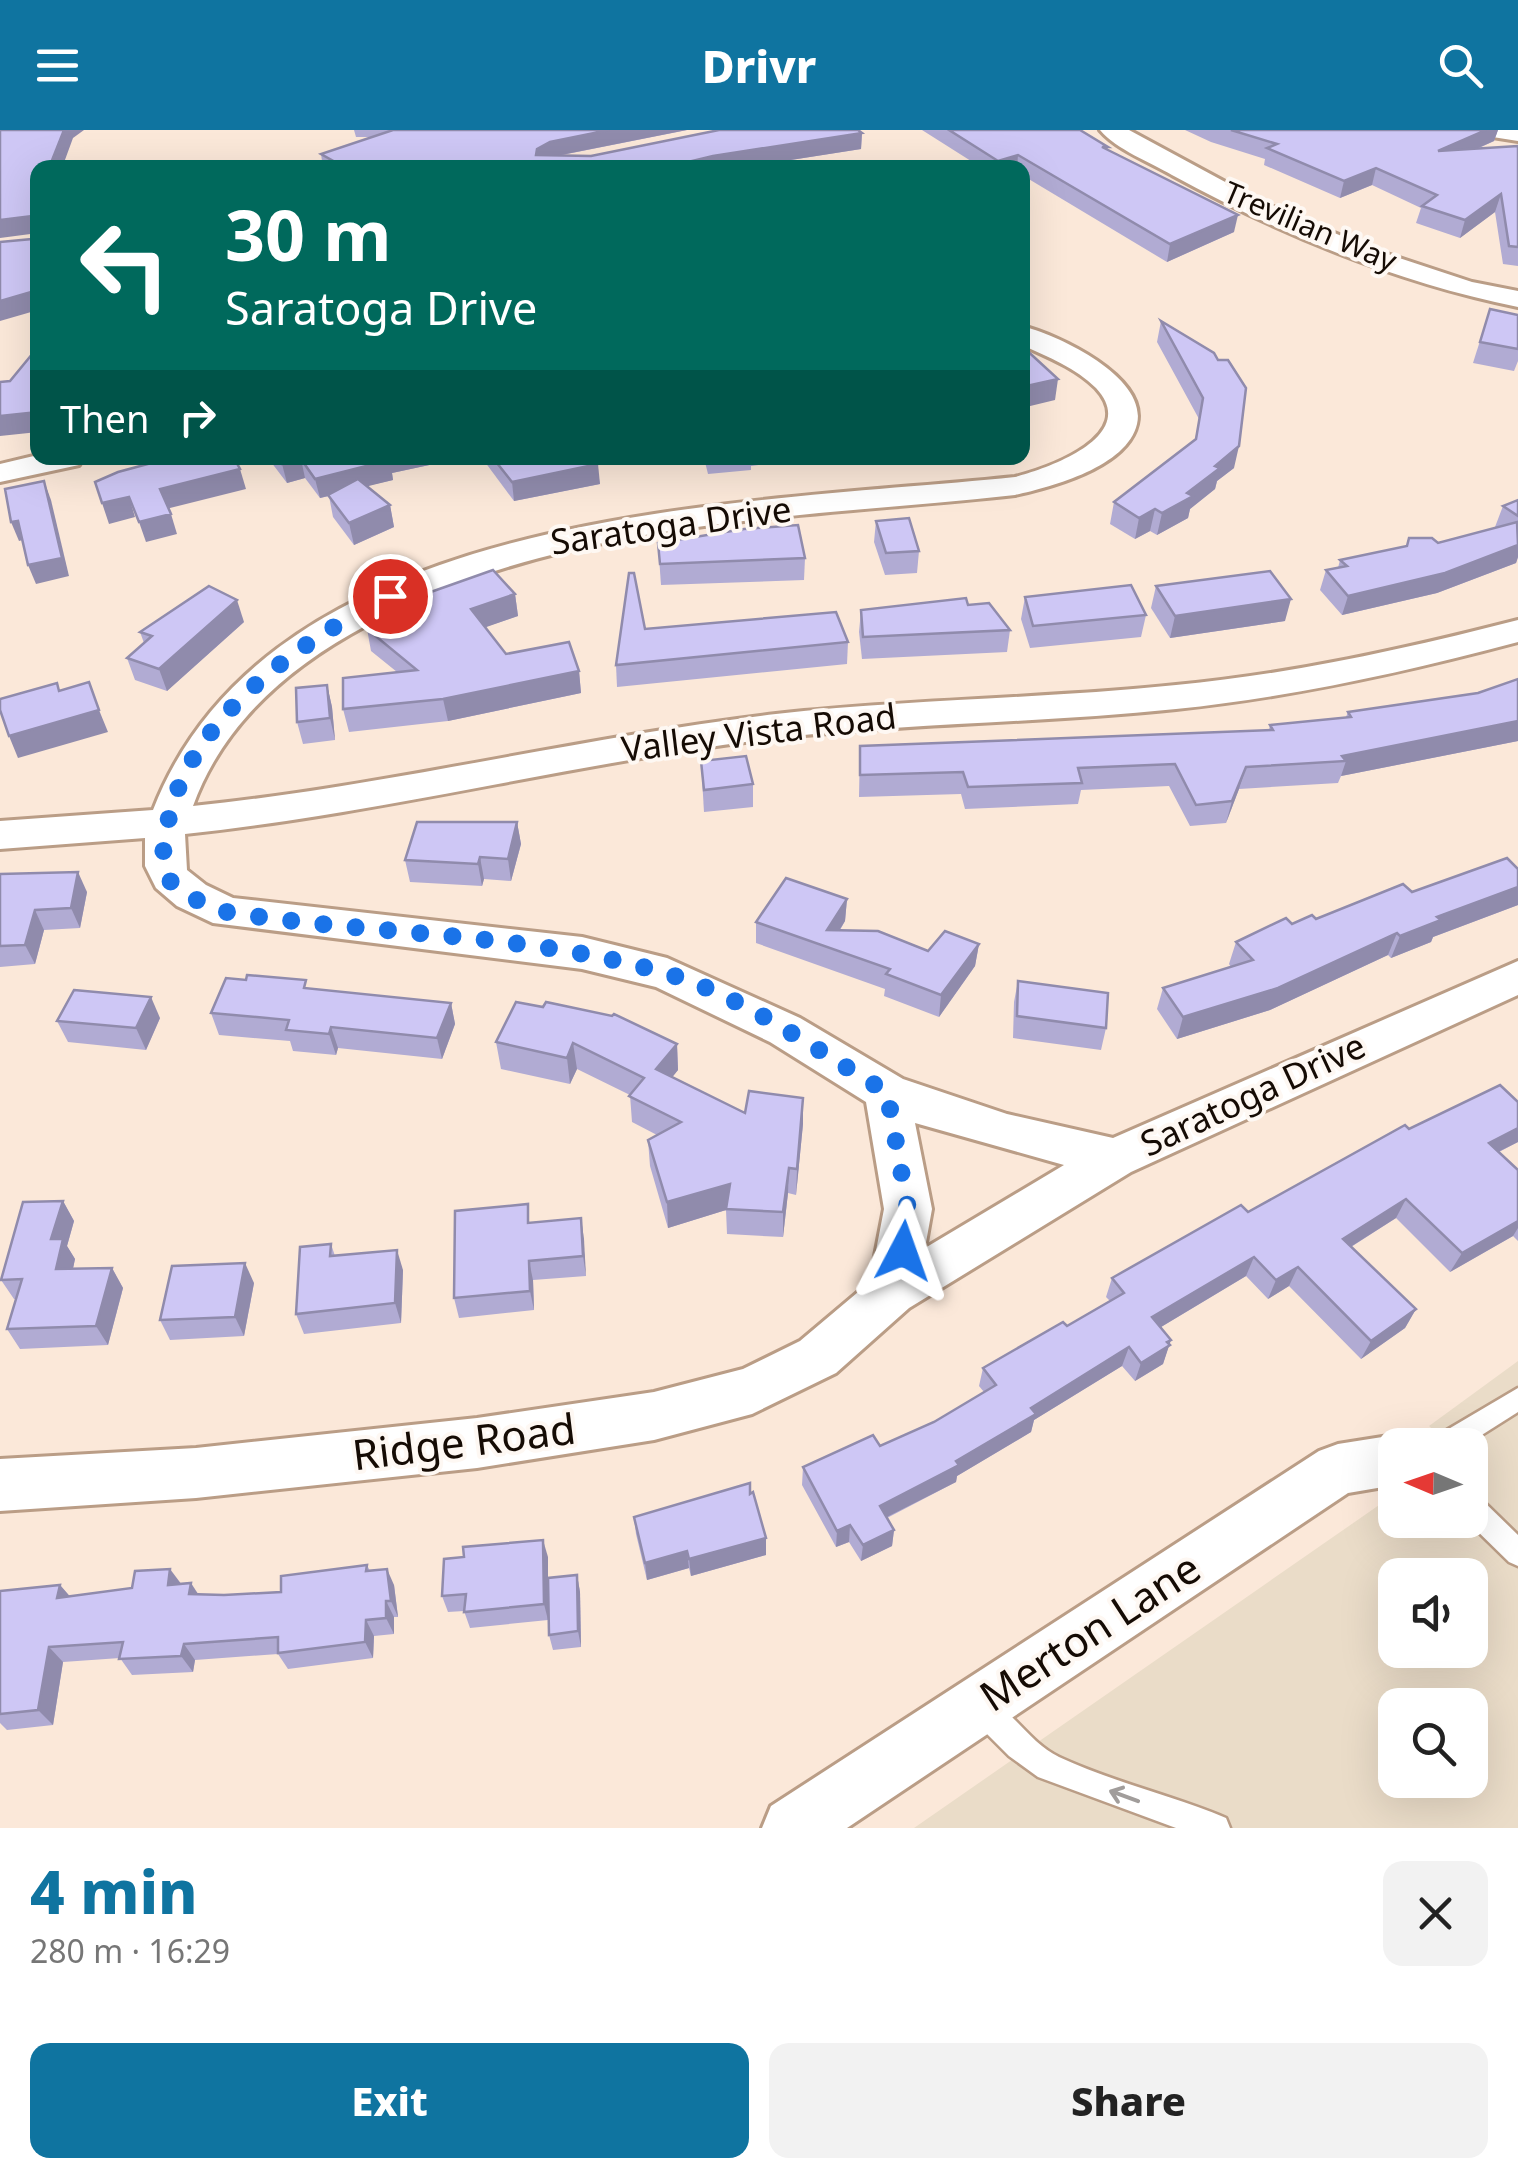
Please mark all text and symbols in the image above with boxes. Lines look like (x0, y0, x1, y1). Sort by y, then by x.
text: Drivr (702, 35, 816, 96)
icon: menu (30, 38, 85, 93)
icon: search (1433, 38, 1488, 93)
street label: Trevilian Way (1218, 171, 1404, 281)
text: 30 m (225, 186, 392, 282)
icon: left (60, 200, 190, 330)
text: Saratoga Drive (225, 277, 537, 338)
icon: right (170, 390, 225, 445)
text: Then (60, 392, 150, 444)
street label: Saratoga Drive (547, 484, 794, 565)
pin (348, 554, 433, 639)
icon: arrive (363, 569, 418, 624)
street label: Valley Vista Road (619, 691, 899, 772)
street label: Saratoga Drive (1132, 1021, 1372, 1166)
position arrow (851, 1199, 955, 1303)
street label: Ridge Road (349, 1399, 579, 1482)
north arrow (1378, 1428, 1488, 1538)
map controls (1378, 1428, 1488, 1798)
street label: Merton Lane (968, 1538, 1210, 1723)
button: sound (1378, 1558, 1488, 1668)
button: search (1378, 1688, 1488, 1798)
one-way arrow (1110, 1786, 1141, 1804)
text: 4 min (30, 1850, 198, 1932)
button: close (1383, 1861, 1488, 1966)
text: 280 m · 16:29 (30, 1929, 230, 1972)
button: Exit (30, 2043, 749, 2158)
button: Share (769, 2043, 1488, 2158)

